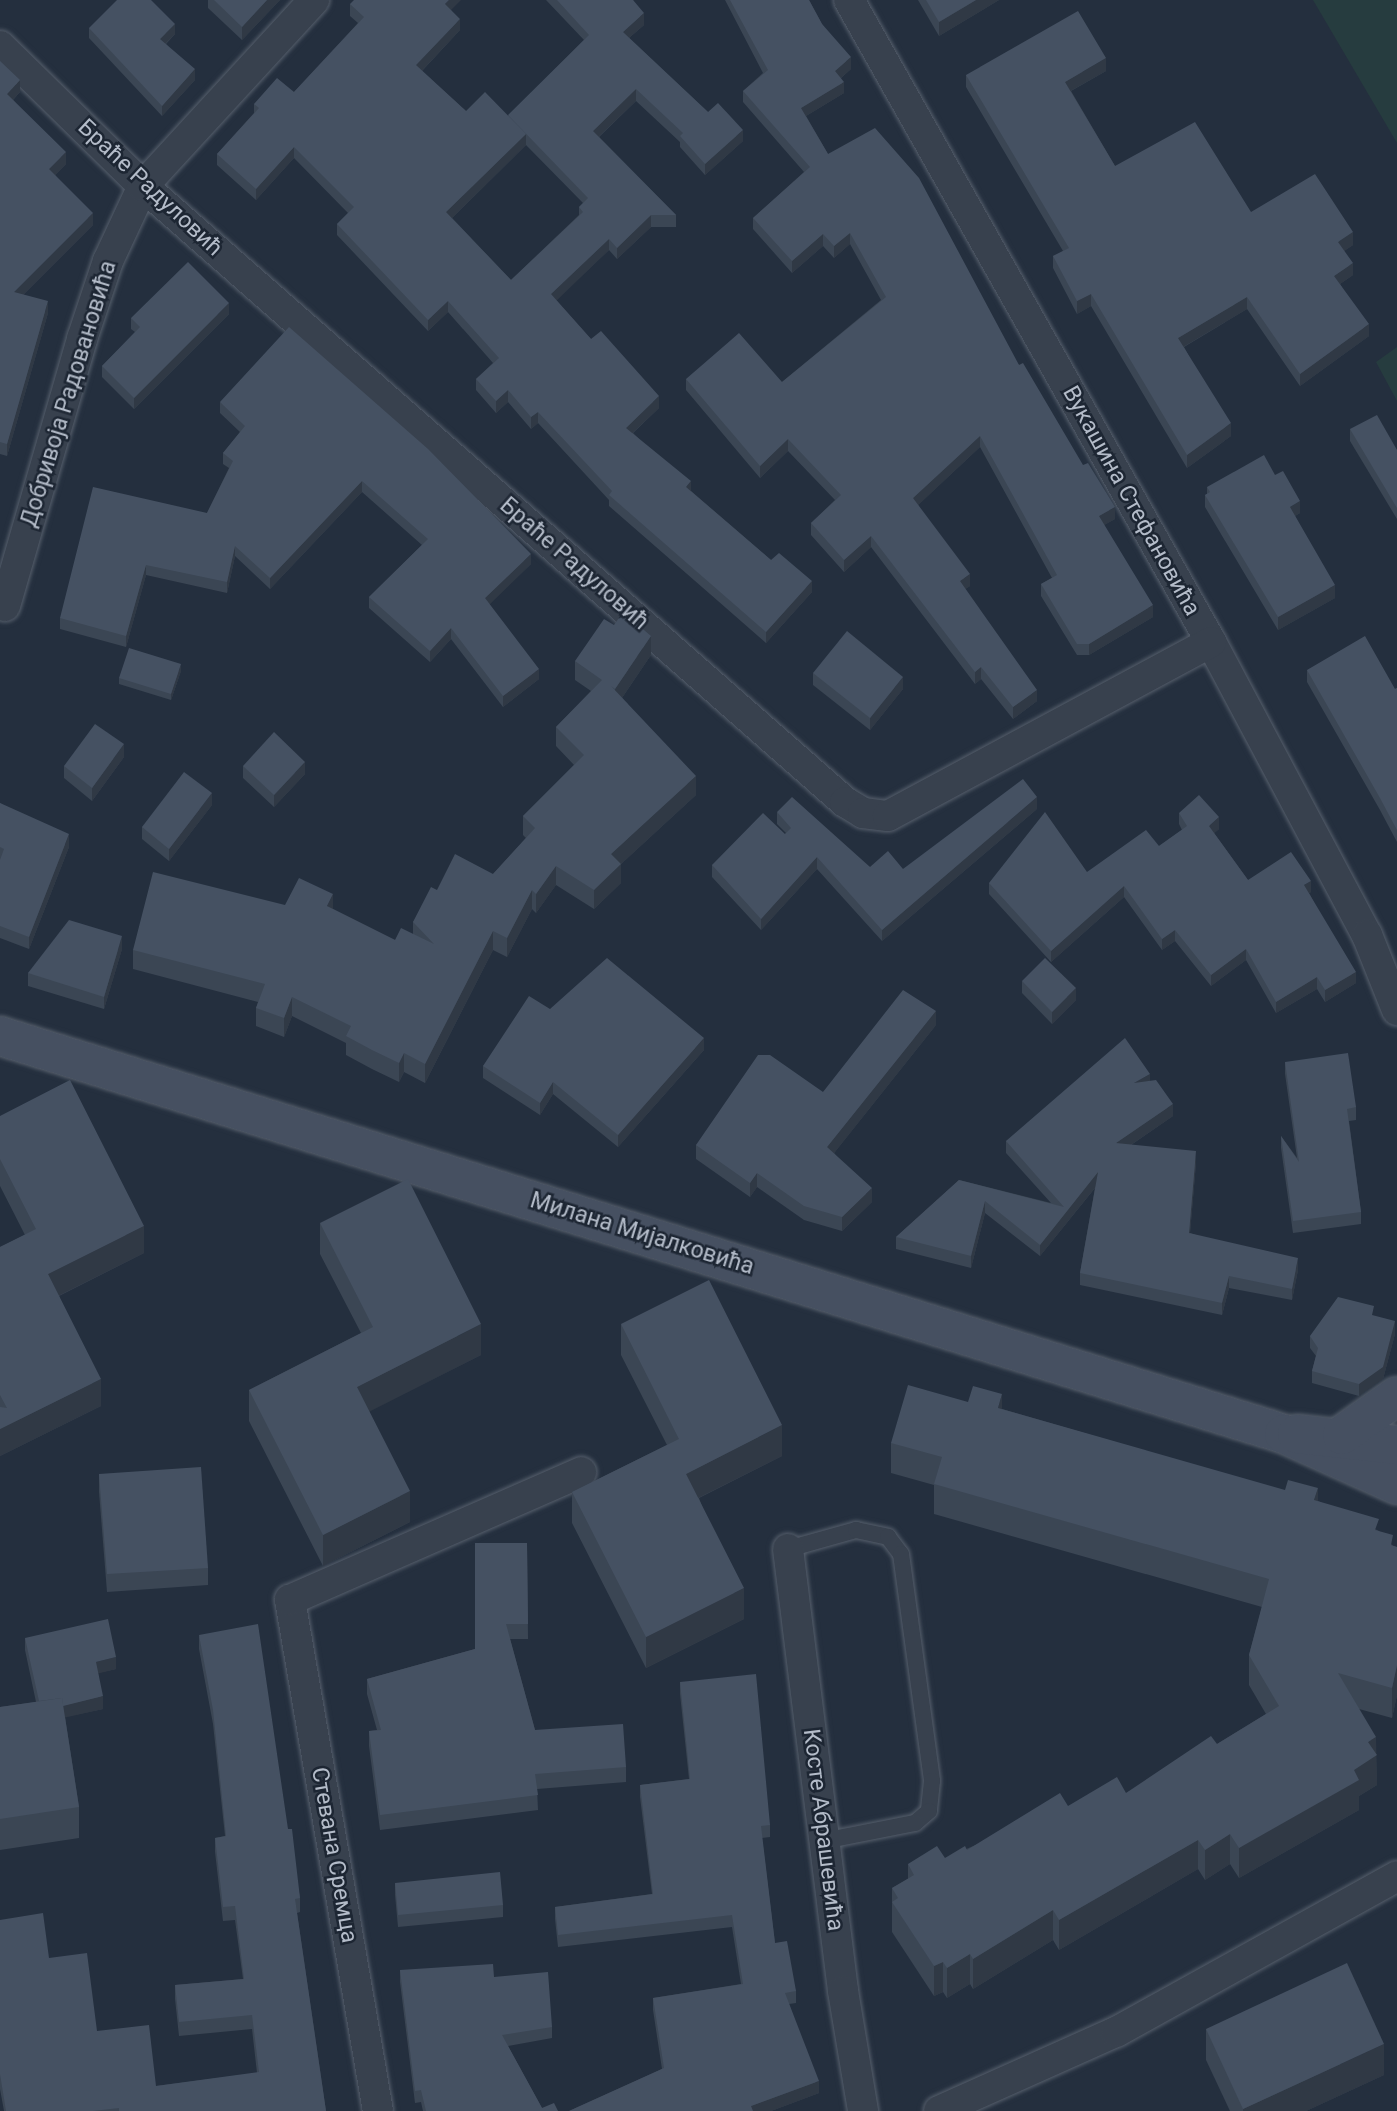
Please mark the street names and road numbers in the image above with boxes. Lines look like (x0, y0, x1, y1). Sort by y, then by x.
street label: Браће Радуловић (72, 114, 228, 262)
street label: Добривоја Радовановића (15, 258, 123, 530)
street label: Вукашина Стефановића (1056, 381, 1206, 621)
street label: Браће Радуловић (494, 492, 654, 636)
street label: Милана Мијалковића (527, 1187, 757, 1281)
street label: Косте Абрашевића (797, 1727, 849, 1933)
street label: Стевана Сремца (305, 1765, 363, 1945)

